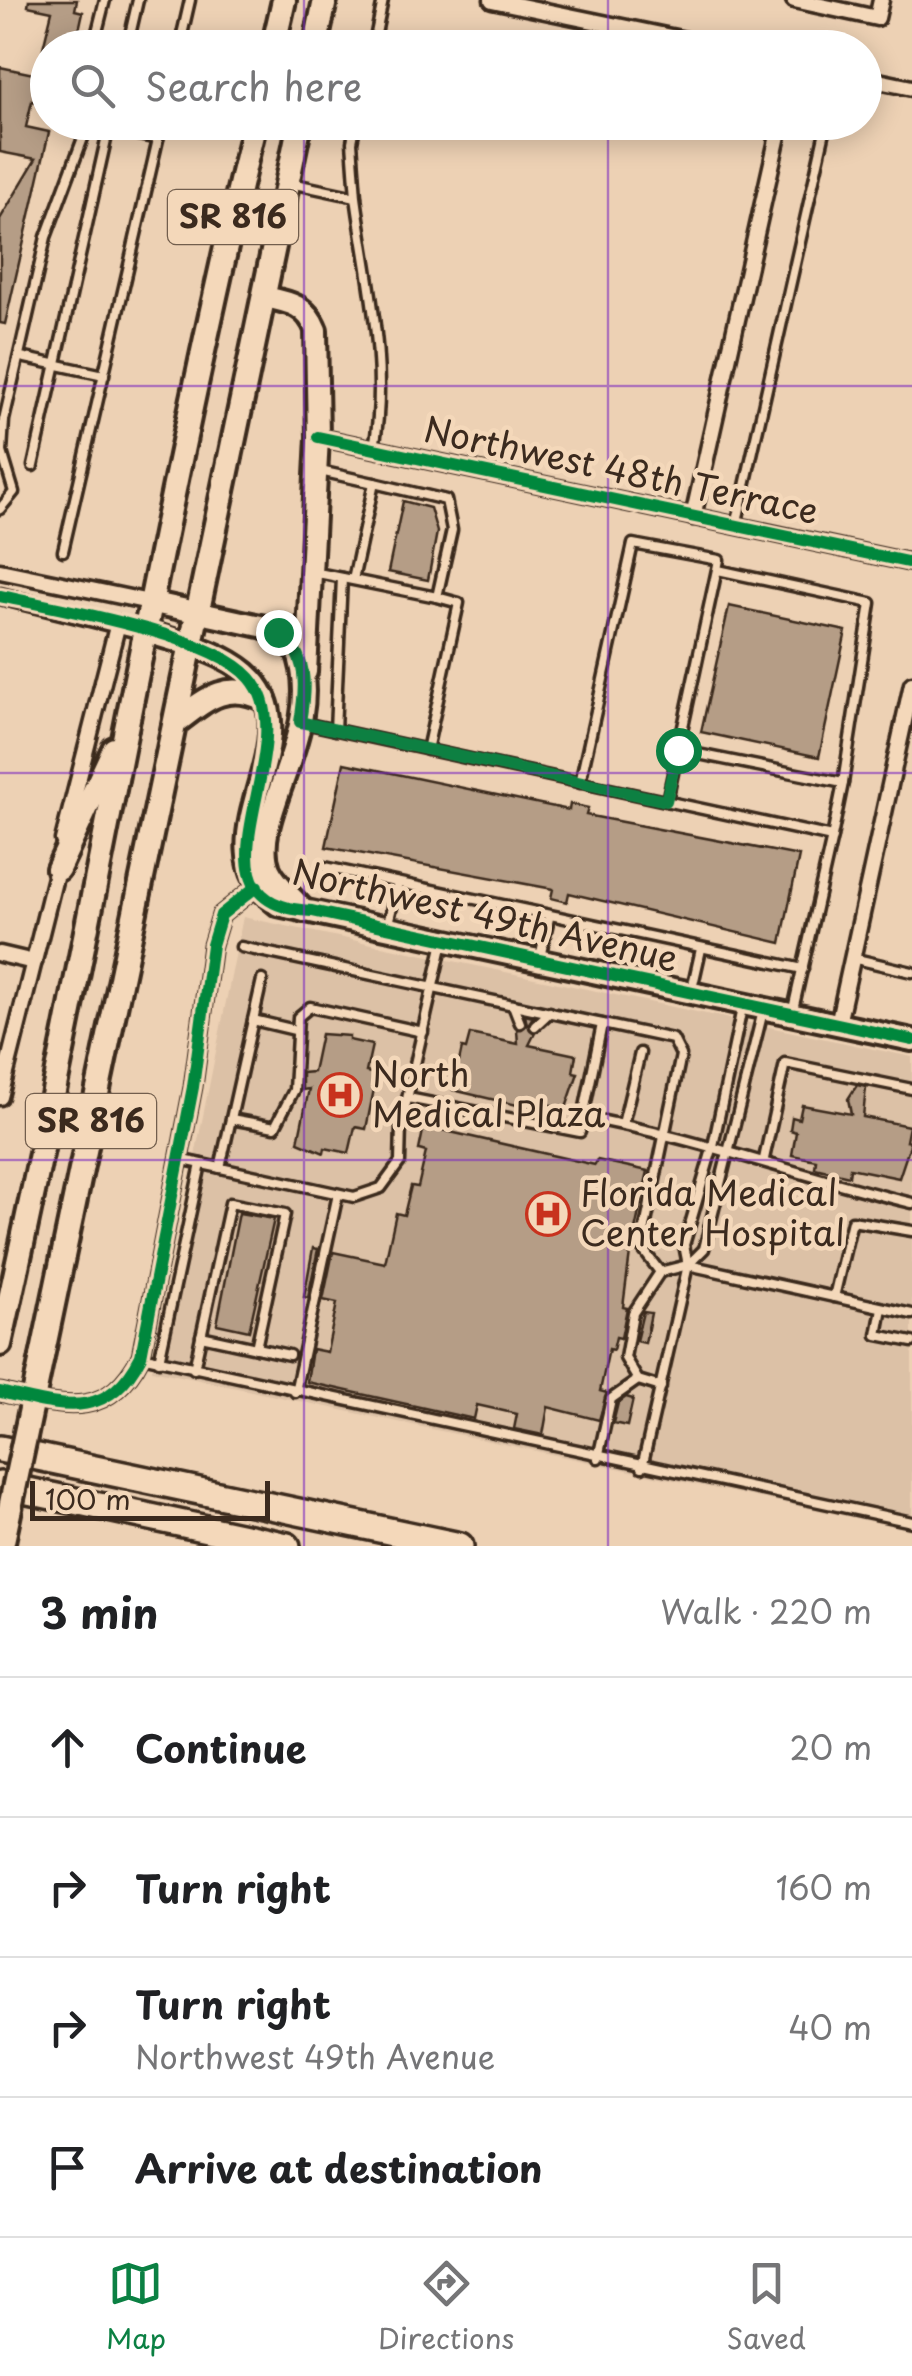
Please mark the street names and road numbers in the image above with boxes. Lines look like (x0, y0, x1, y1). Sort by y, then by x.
road number: SR 816 (168, 190, 298, 244)
street label: Northwest 48th Terrace (420, 401, 823, 536)
street label: Northwest 49th Avenue (288, 843, 683, 984)
road number: SR 816 (26, 1094, 156, 1148)

